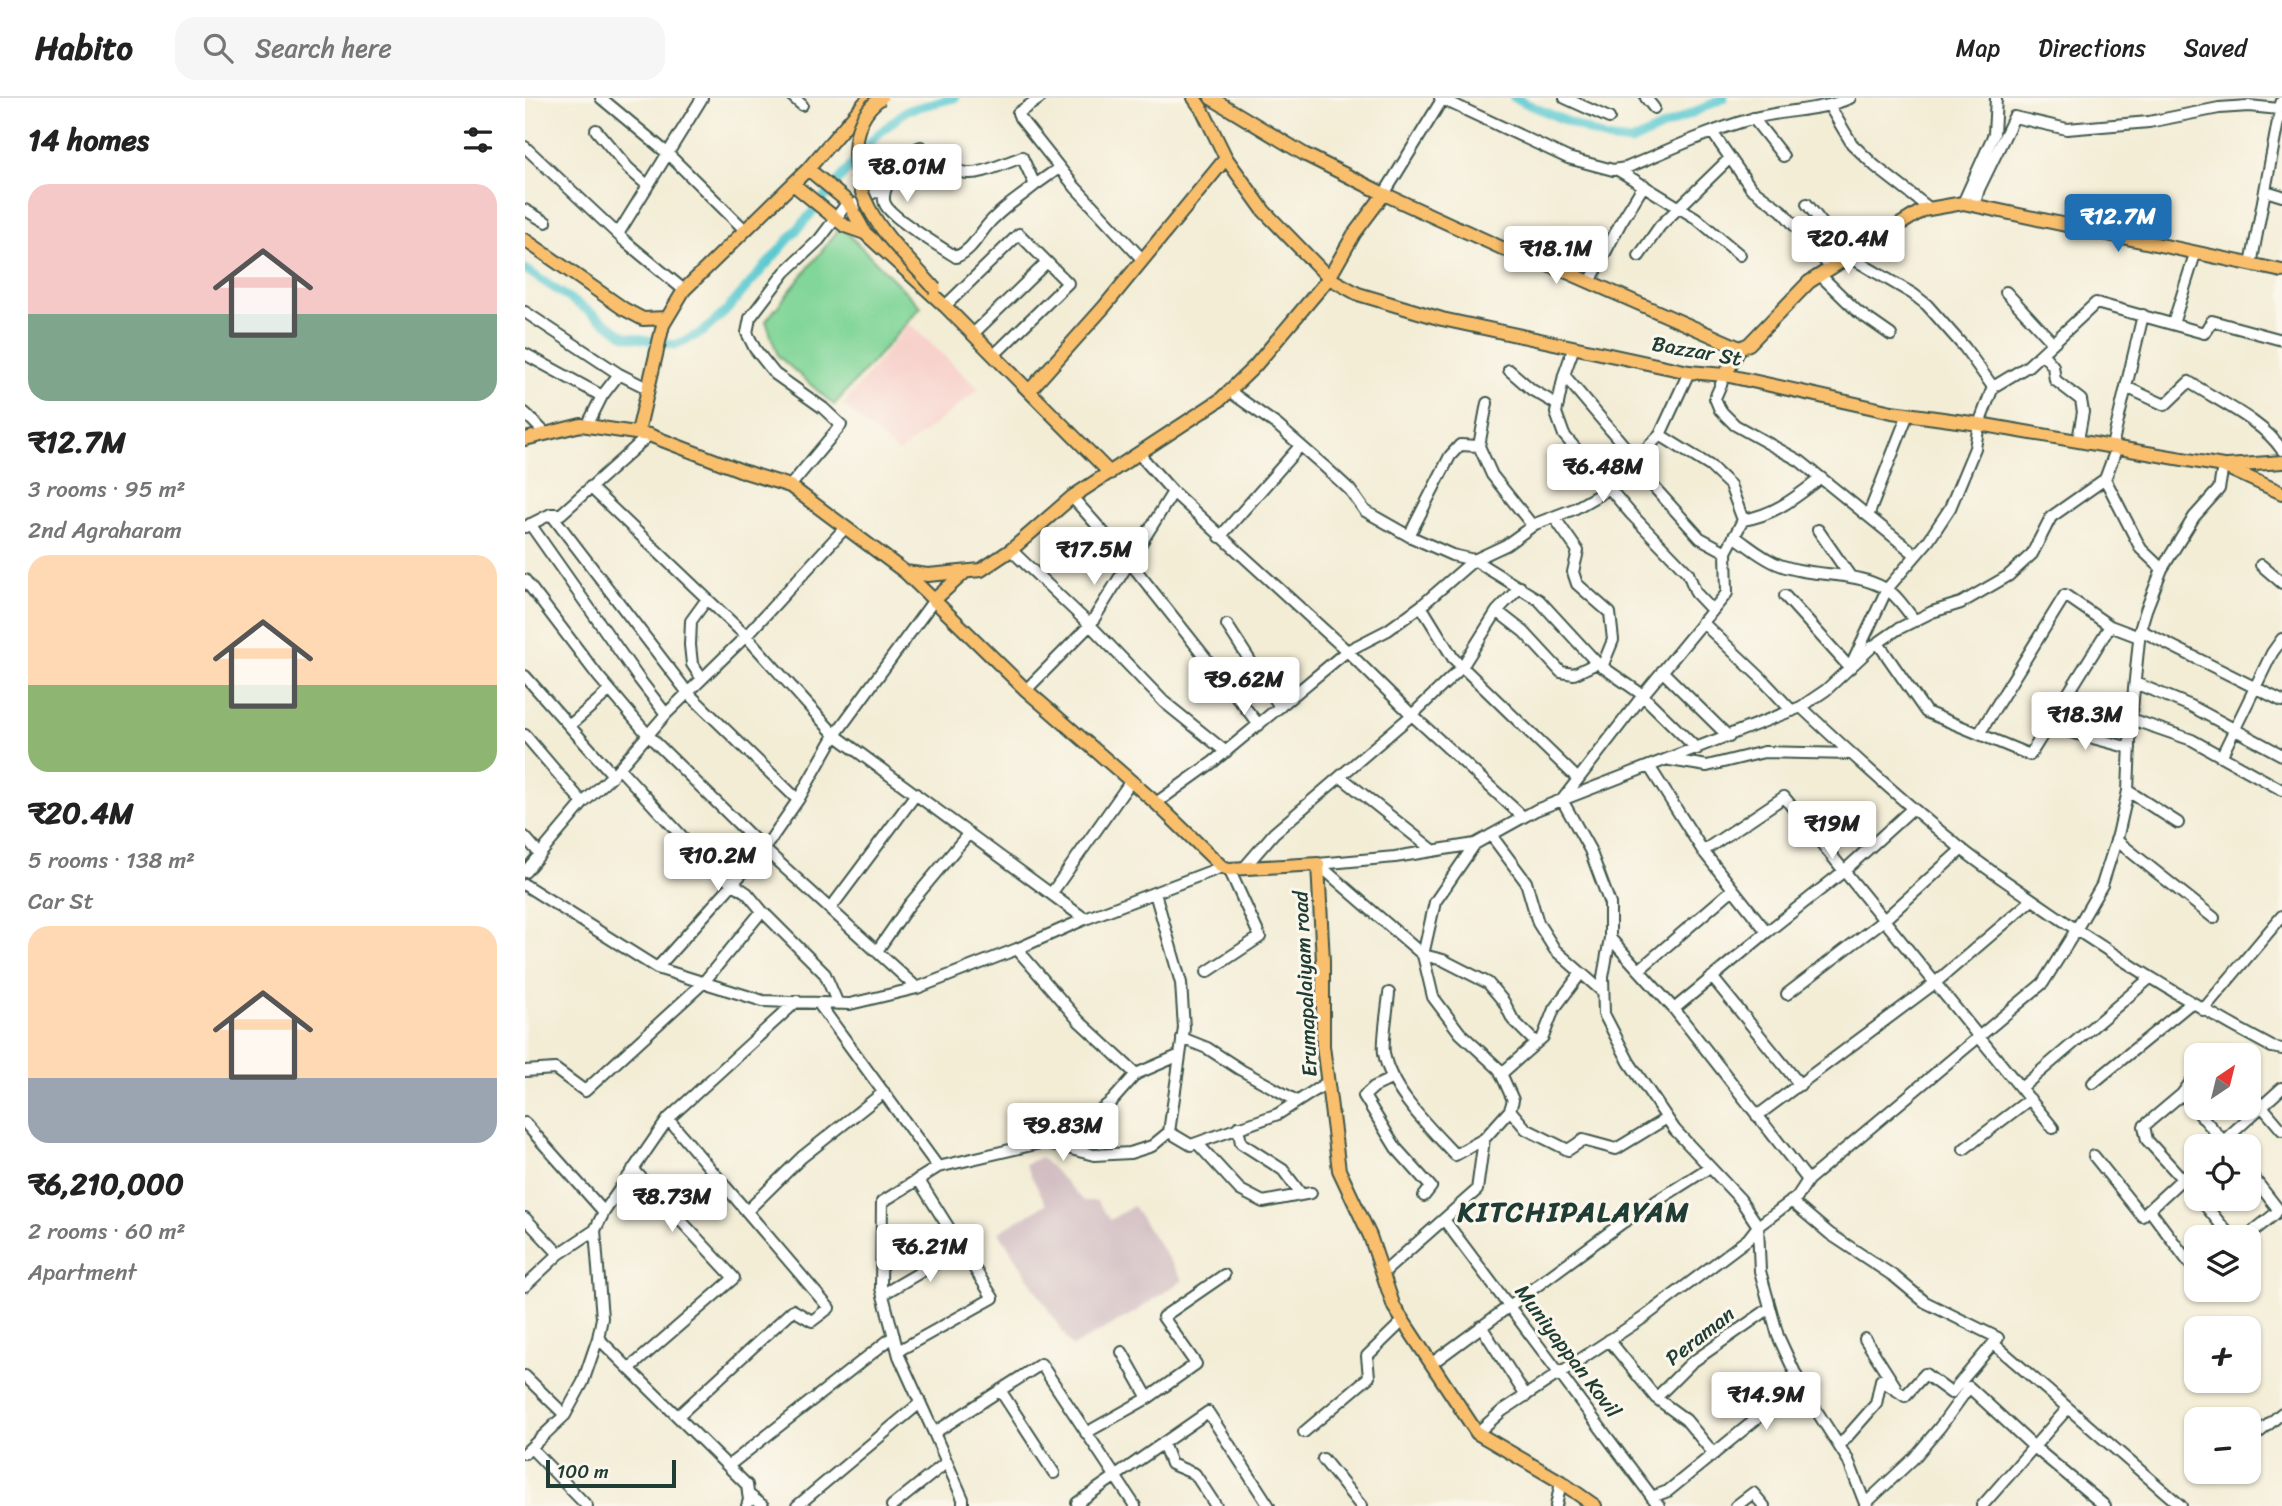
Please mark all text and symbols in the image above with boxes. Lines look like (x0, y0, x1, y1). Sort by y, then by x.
search box (175, 17, 665, 80)
text: Habito (35, 19, 133, 77)
text: Search here (255, 25, 392, 71)
text: Map (1956, 27, 2000, 69)
text: Directions (2038, 27, 2146, 69)
text: Saved (2184, 27, 2247, 69)
icon: search (199, 29, 237, 67)
text: 14 homes (28, 113, 149, 167)
icon: filters (459, 121, 497, 159)
pin: ₹8.01M (850, 144, 964, 204)
text: ₹8.01M (869, 146, 945, 187)
pin: ₹12.7M (2061, 194, 2175, 254)
text: ₹12.7M (2081, 196, 2155, 237)
pin: ₹20.4M (1791, 216, 1905, 276)
text: ₹20.4M (1808, 218, 1888, 259)
pin: ₹18.1M (1499, 226, 1613, 286)
text: ₹18.1M (1520, 228, 1592, 269)
icon: home (200, 230, 326, 356)
street label: Bazzar St (1649, 324, 1745, 378)
text: ₹12.7M (28, 415, 126, 469)
pin: ₹6.48M (1546, 444, 1660, 504)
text: ₹6.48M (1563, 446, 1643, 487)
text: 3 rooms · 95 m² (28, 469, 185, 510)
text: 2nd Agraharam (28, 510, 182, 551)
pin: ₹17.5M (1037, 528, 1151, 587)
text: ₹17.5M (1056, 529, 1132, 570)
icon: home (200, 601, 326, 727)
pin: ₹9.62M (1187, 658, 1301, 717)
text: ₹9.62M (1204, 659, 1284, 700)
pin: ₹18.3M (2028, 692, 2142, 752)
text: ₹18.3M (2048, 694, 2122, 735)
text: ₹20.4M (28, 786, 133, 840)
pin: ₹19M (1791, 802, 1873, 861)
text: ₹19M (1804, 803, 1860, 844)
pin: ₹10.2M (661, 834, 775, 893)
text: ₹10.2M (680, 835, 756, 876)
text: 5 rooms · 138 m² (28, 840, 195, 881)
text: Car St (28, 881, 94, 922)
street label: Erumapalaiyam road (1281, 888, 1329, 1078)
icon: home (200, 972, 326, 1098)
north arrow (2184, 1043, 2261, 1120)
map controls (2184, 1043, 2261, 1484)
pin: ₹9.83M (1006, 1104, 1120, 1163)
text: ₹9.83M (1023, 1105, 1103, 1146)
button: locate (2184, 1134, 2261, 1211)
text: ₹6,210,000 (28, 1157, 184, 1211)
pin: ₹8.73M (615, 1174, 729, 1234)
text: ₹8.73M (633, 1176, 711, 1217)
district label: KITCHIPALAYAM (1457, 1187, 1690, 1236)
text: 2 rooms · 60 m² (28, 1211, 186, 1252)
pin: ₹6.21M (873, 1224, 987, 1284)
button: layers (2184, 1225, 2261, 1302)
text: ₹6.21M (893, 1226, 967, 1267)
text: Apartment (28, 1252, 137, 1293)
street label: Muniyappan Kovil (1505, 1276, 1632, 1427)
street label: Peraman (1656, 1296, 1744, 1376)
button: + (2184, 1316, 2261, 1393)
pin: ₹14.9M (1709, 1372, 1823, 1432)
text: ₹14.9M (1728, 1374, 1804, 1415)
button: − (2184, 1407, 2261, 1484)
text: 100 m (557, 1455, 609, 1488)
scale bar (546, 1457, 675, 1489)

